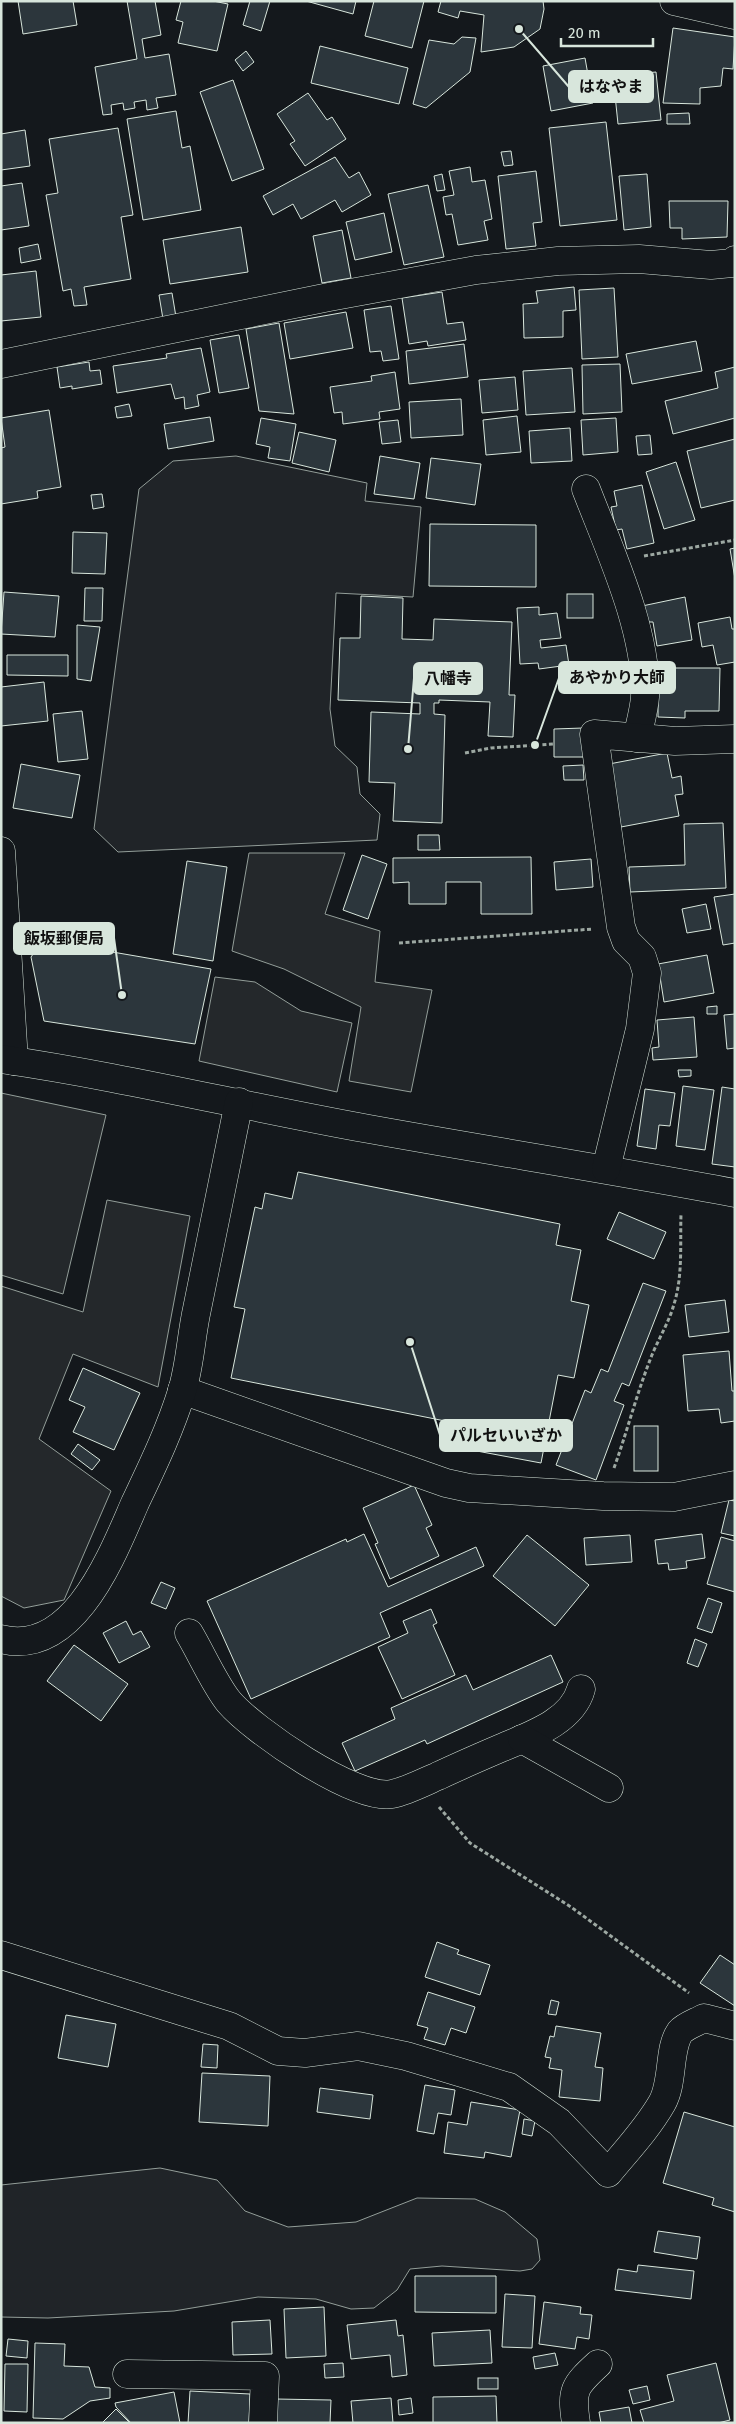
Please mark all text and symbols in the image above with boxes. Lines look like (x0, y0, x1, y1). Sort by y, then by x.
scale bar (561, 15, 654, 47)
text: 20 m (568, 24, 601, 42)
callout: はなやま (569, 71, 653, 102)
text: はなやま (579, 77, 643, 96)
callout: あやかり大師 (559, 662, 675, 693)
callout: 八幡寺 (414, 663, 482, 694)
text: あやかり大師 (569, 668, 665, 687)
text: 八幡寺 (424, 669, 472, 688)
callout: 飯坂郵便局 (14, 923, 114, 954)
text: 飯坂郵便局 (23, 929, 104, 948)
callout: パルセいいざか (440, 1420, 572, 1451)
text: パルセいいざか (450, 1426, 562, 1445)

